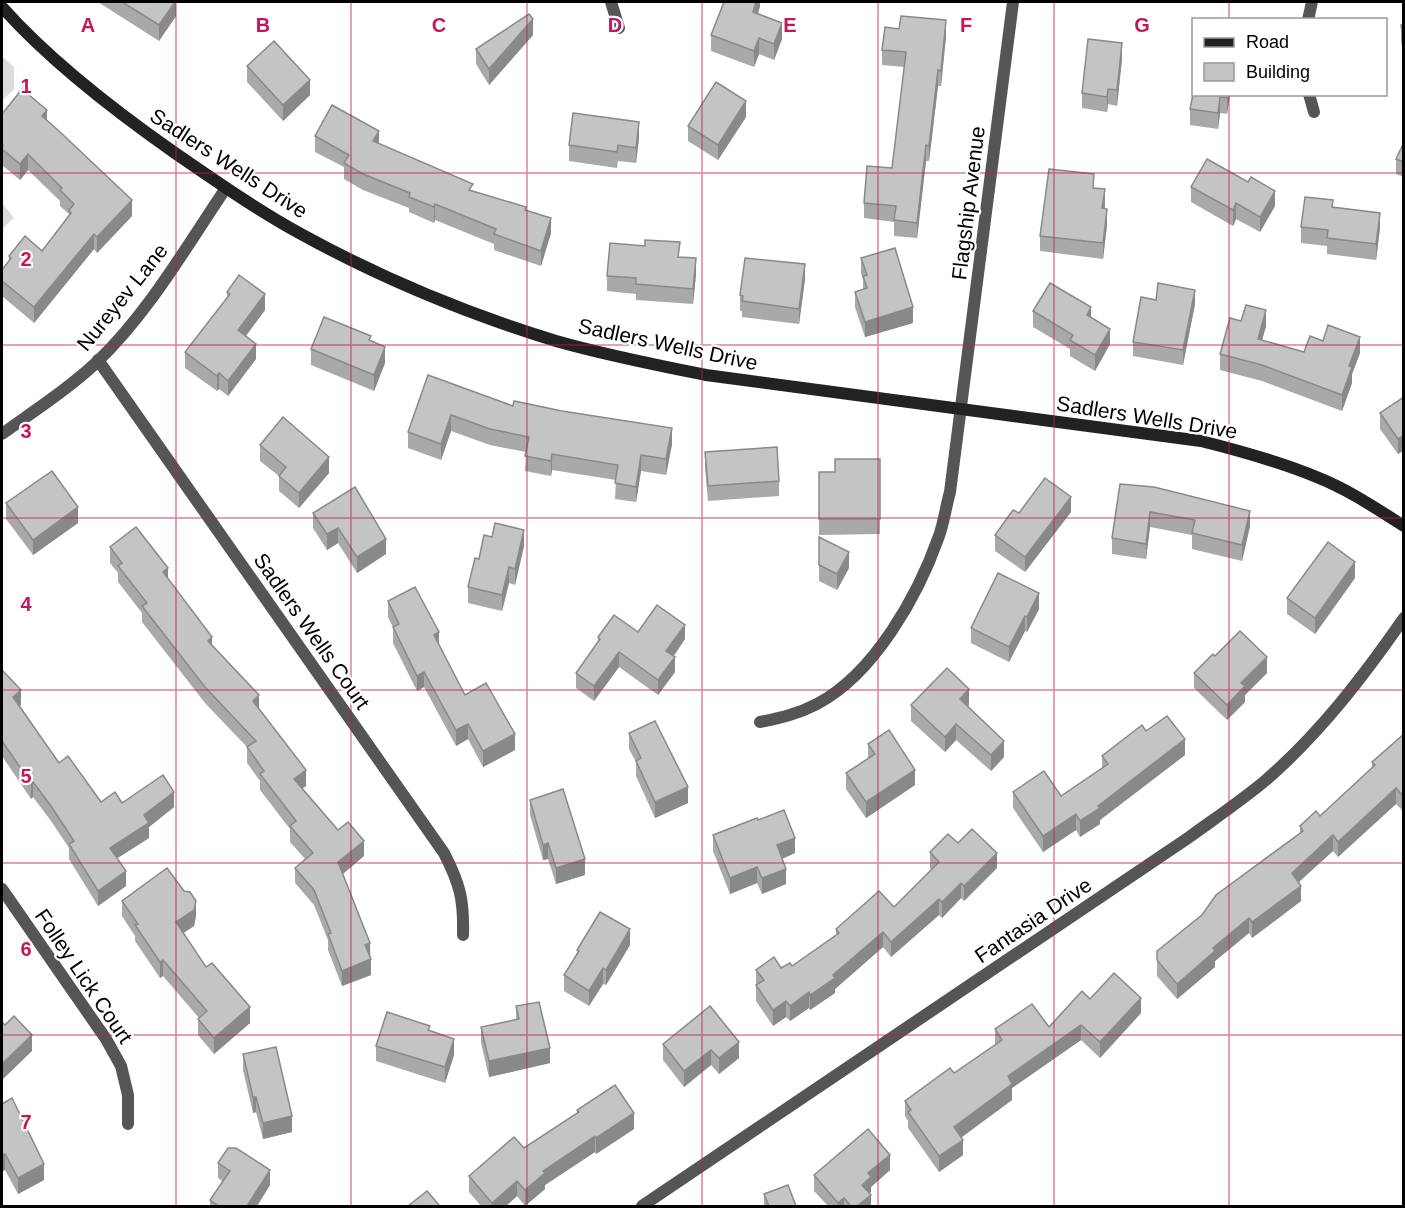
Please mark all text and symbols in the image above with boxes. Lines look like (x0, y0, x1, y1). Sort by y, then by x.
text: A (81, 14, 95, 36)
text: B (256, 14, 270, 36)
text: C (432, 14, 446, 36)
text: D (608, 14, 622, 36)
text: E (783, 14, 797, 36)
text: F (960, 14, 972, 36)
text: G (1134, 14, 1150, 36)
legend (1192, 18, 1387, 96)
text: Road (1246, 32, 1289, 52)
text: Building (1246, 62, 1310, 82)
text: 1 (20, 75, 32, 97)
street label: Sadlers Wells Drive (146, 104, 312, 222)
street label: Flagship Avenue (947, 125, 989, 281)
street label: Nureyev Lane (72, 239, 172, 355)
text: 2 (20, 248, 32, 270)
street label: Sadlers Wells Drive (576, 314, 760, 374)
street label: Sadlers Wells Drive (1055, 391, 1239, 443)
text: 3 (20, 420, 32, 442)
street label: Sadlers Wells Court (249, 549, 375, 714)
text: 4 (20, 593, 32, 615)
text: 5 (20, 765, 32, 787)
street label: Fantasia Drive (970, 873, 1096, 967)
street label: Folley Lick Court (31, 905, 137, 1047)
text: 6 (20, 938, 32, 960)
text: 7 (20, 1111, 32, 1133)

